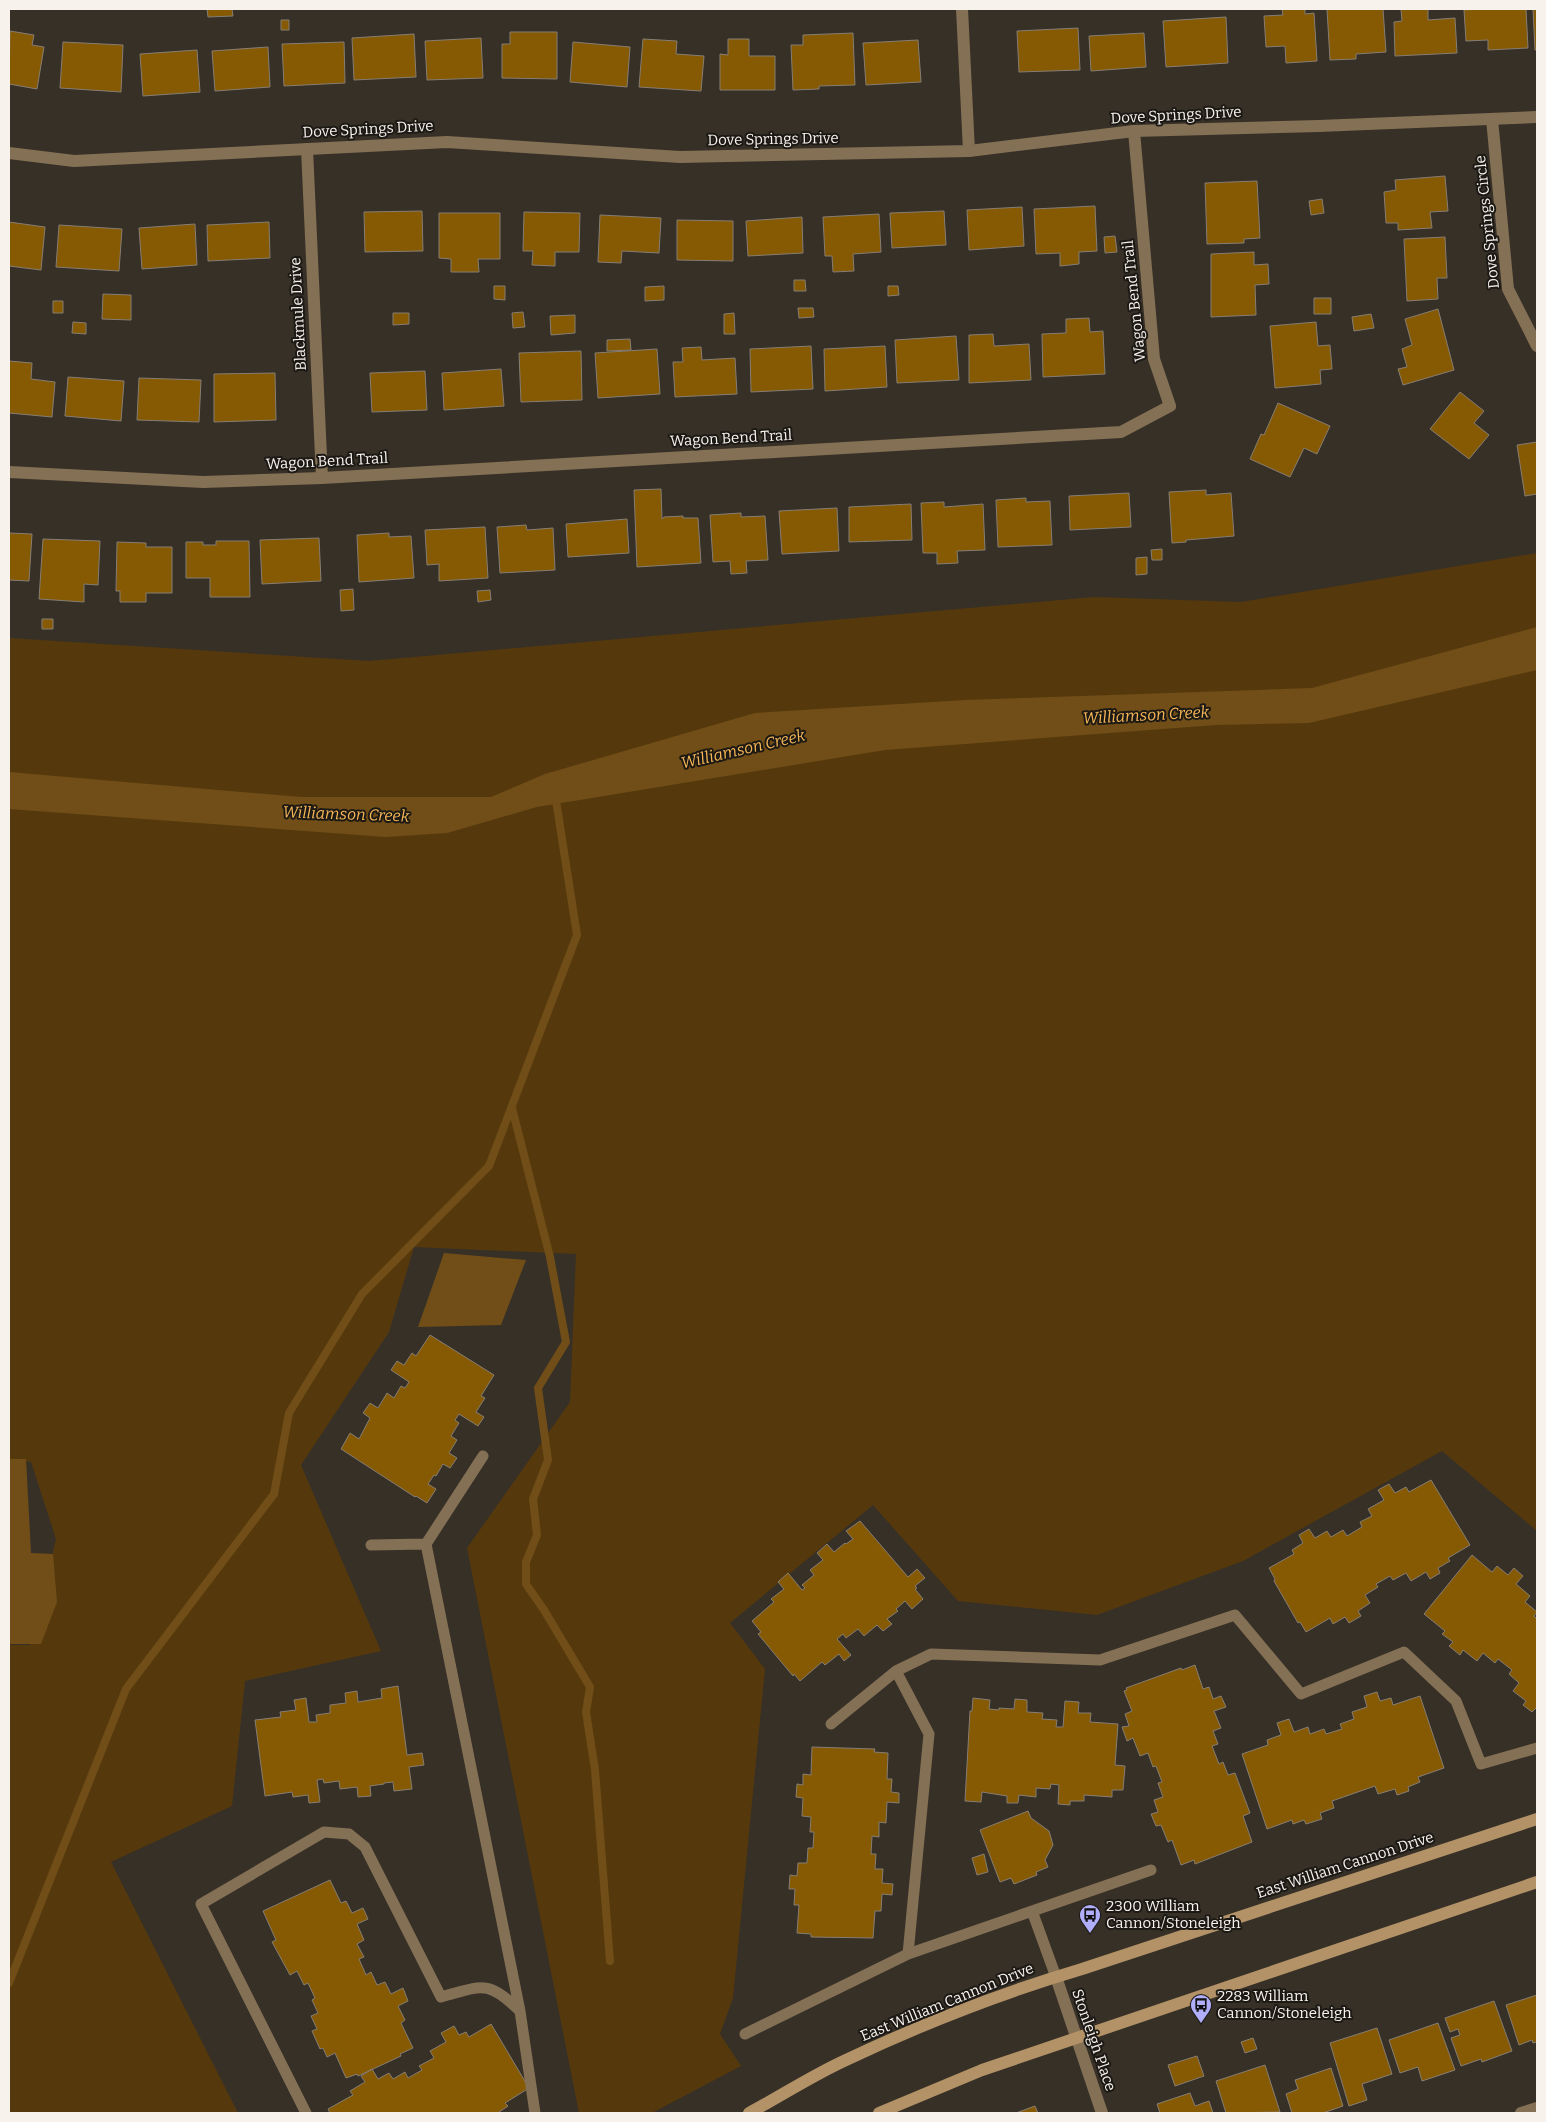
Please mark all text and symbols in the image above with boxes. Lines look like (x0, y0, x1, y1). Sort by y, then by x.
street label: Dove Springs Drive (1110, 103, 1242, 127)
street label: Dove Springs Drive (302, 117, 434, 141)
street label: Dove Springs Drive (707, 129, 839, 149)
street label: Dove Springs Circle (1471, 154, 1503, 290)
street label: Wagon Bend Trail (1119, 239, 1149, 363)
street label: Blackmule Drive (286, 257, 310, 371)
street label: Wagon Bend Trail (669, 426, 793, 450)
street label: Wagon Bend Trail (265, 449, 389, 473)
water label: Williamson Creek (1082, 702, 1210, 728)
water label: Williamson Creek (679, 725, 807, 772)
water label: Williamson Creek (282, 802, 410, 826)
street label: East William Cannon Drive (1254, 1828, 1436, 1902)
place label: 2300 William Cannon/Stoneleigh (1106, 1897, 1241, 1932)
bus stop icon: 2300 William Cannon/Stoneleigh (1078, 1903, 1102, 1934)
street label: East William Cannon Drive (858, 1959, 1036, 2045)
street label: Stonleigh Place (1068, 1987, 1120, 2093)
place label: 2283 William Cannon/Stoneleigh (1217, 1987, 1352, 2022)
bus stop icon: 2283 William Cannon/Stoneleigh (1189, 1993, 1213, 2024)

